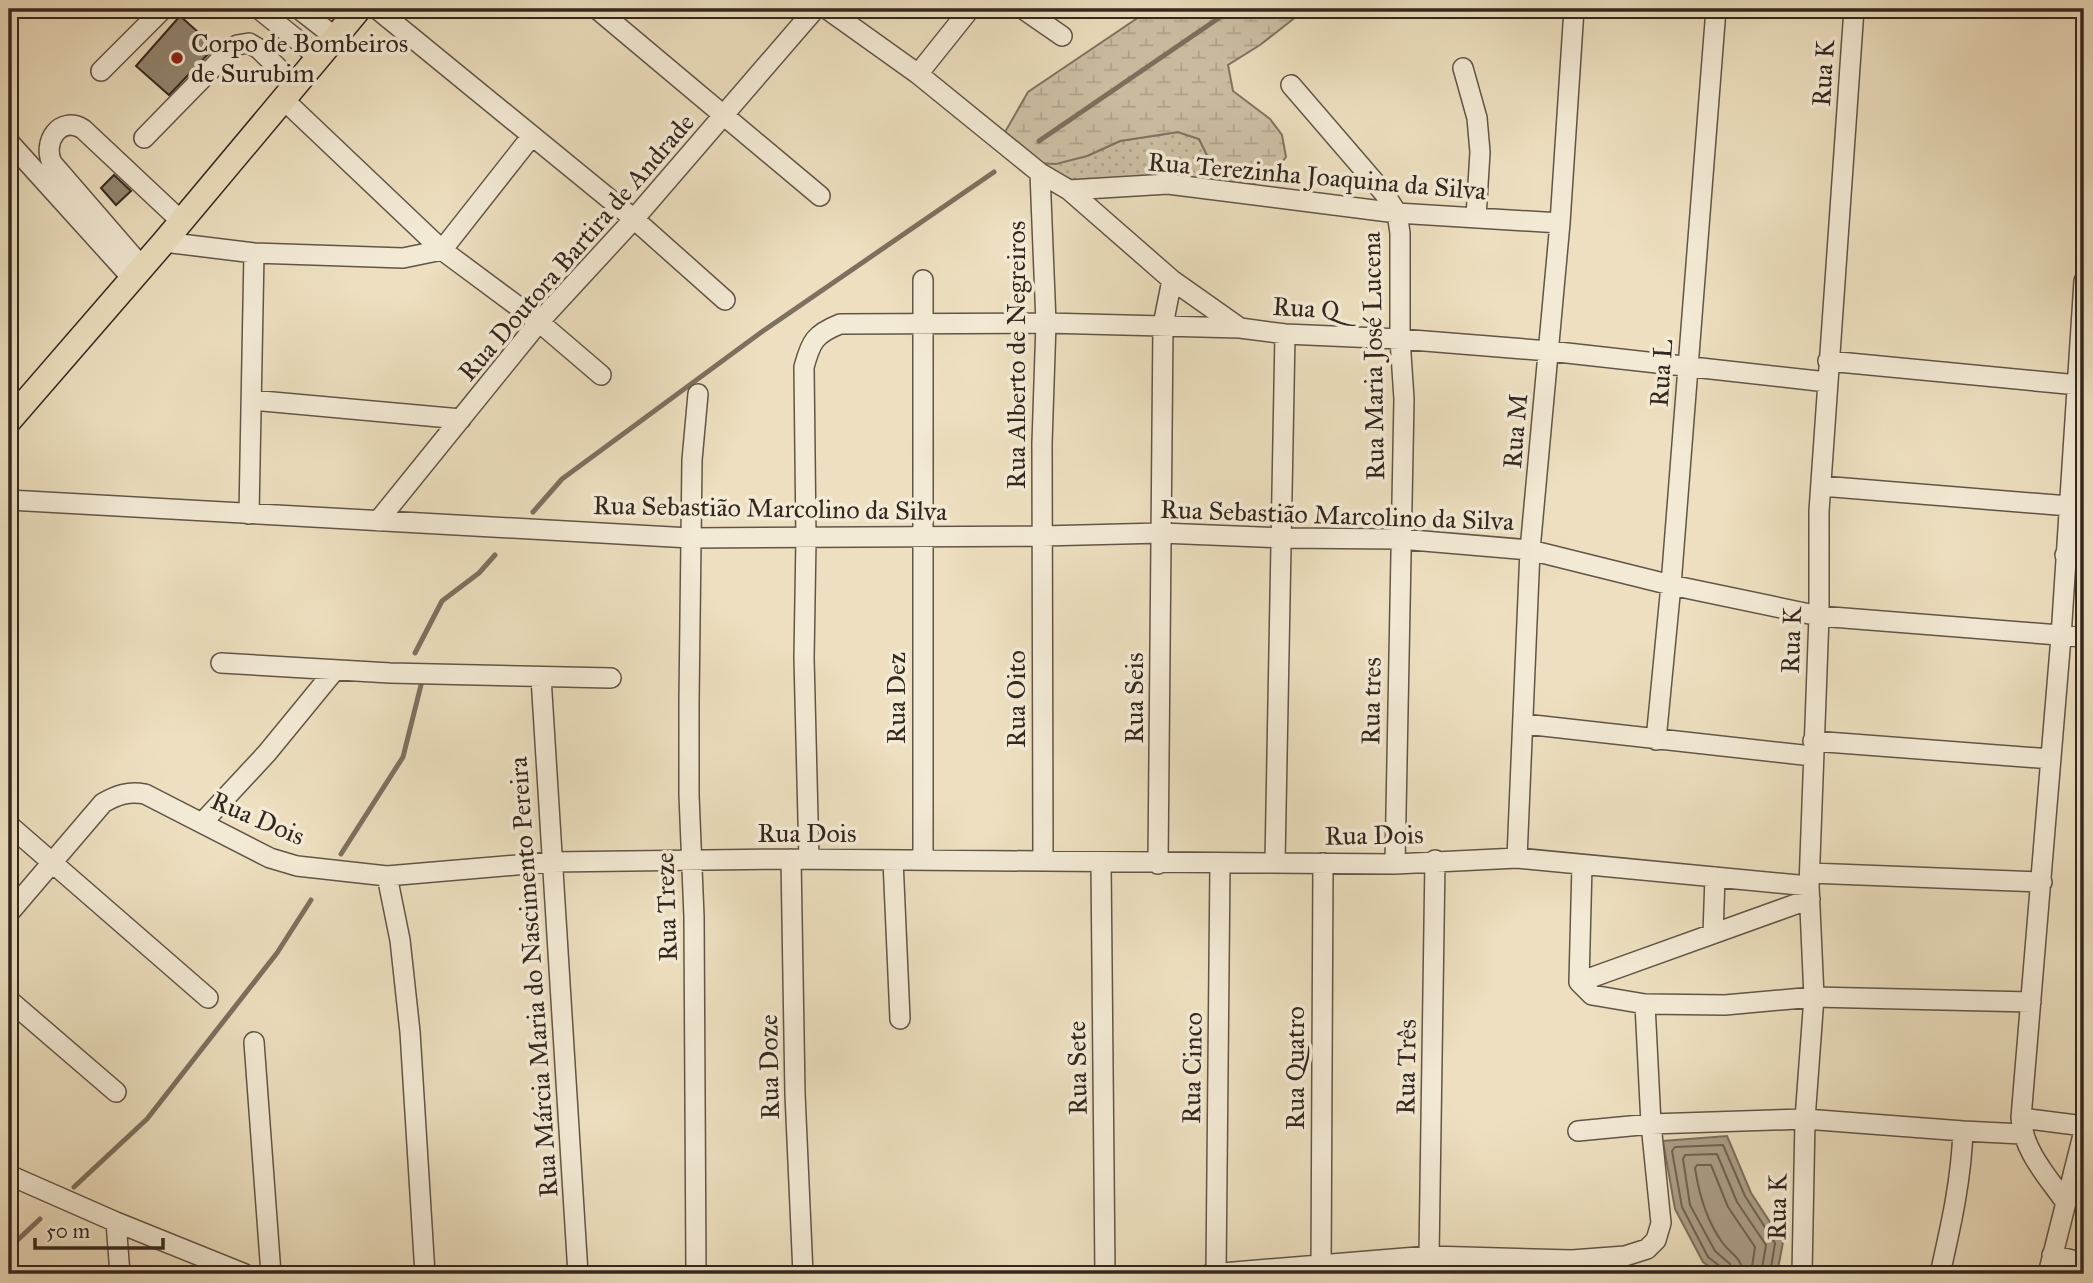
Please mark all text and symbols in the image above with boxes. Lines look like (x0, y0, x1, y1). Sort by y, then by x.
place label: Corpo de Bombeiros de Surubim (191, 27, 408, 89)
street label: Rua K (1805, 38, 1841, 108)
marker: Corpo de Bombeiros de Surubim (169, 50, 185, 66)
street label: Rua Doutora Bartira de Andrade (451, 106, 701, 387)
street label: Rua Terezinha Joaquina da Silva (1146, 145, 1488, 207)
street label: Rua Alberto de Negreiros (1000, 221, 1032, 489)
street label: Rua Maria José Lucena (1355, 231, 1391, 481)
street label: Rua Q (1272, 290, 1358, 328)
street label: Rua L (1643, 338, 1679, 408)
street label: Rua M (1496, 392, 1534, 470)
street label: Rua Sebastião Marcolino da Silva (593, 489, 947, 527)
street label: Rua Sebastião Marcolino da Silva (1159, 493, 1515, 537)
street label: Rua K (1774, 605, 1808, 674)
street label: Rua Oito (1000, 650, 1032, 748)
street label: Rua Dez (880, 652, 912, 744)
street label: Rua Seis (1118, 653, 1150, 743)
street label: Rua tres (1354, 657, 1388, 745)
street label: Rua Márcia Maria do Nascimento Pereira (502, 755, 564, 1199)
street label: Rua Dois (206, 784, 310, 852)
street label: Rua Dois (758, 817, 856, 849)
street label: Rua Dois (1324, 818, 1424, 852)
street label: Rua Treze (648, 852, 684, 962)
street label: Rua Quatro (1279, 1006, 1311, 1130)
street label: Rua Cinco (1175, 1012, 1209, 1124)
street label: Rua Doze (752, 1014, 786, 1120)
street label: Rua Três (1389, 1019, 1423, 1115)
street label: Rua Sete (1060, 1020, 1094, 1115)
street label: Rua K (1760, 1173, 1794, 1241)
scale bar (35, 1206, 163, 1250)
text: 50 m (46, 1218, 91, 1244)

